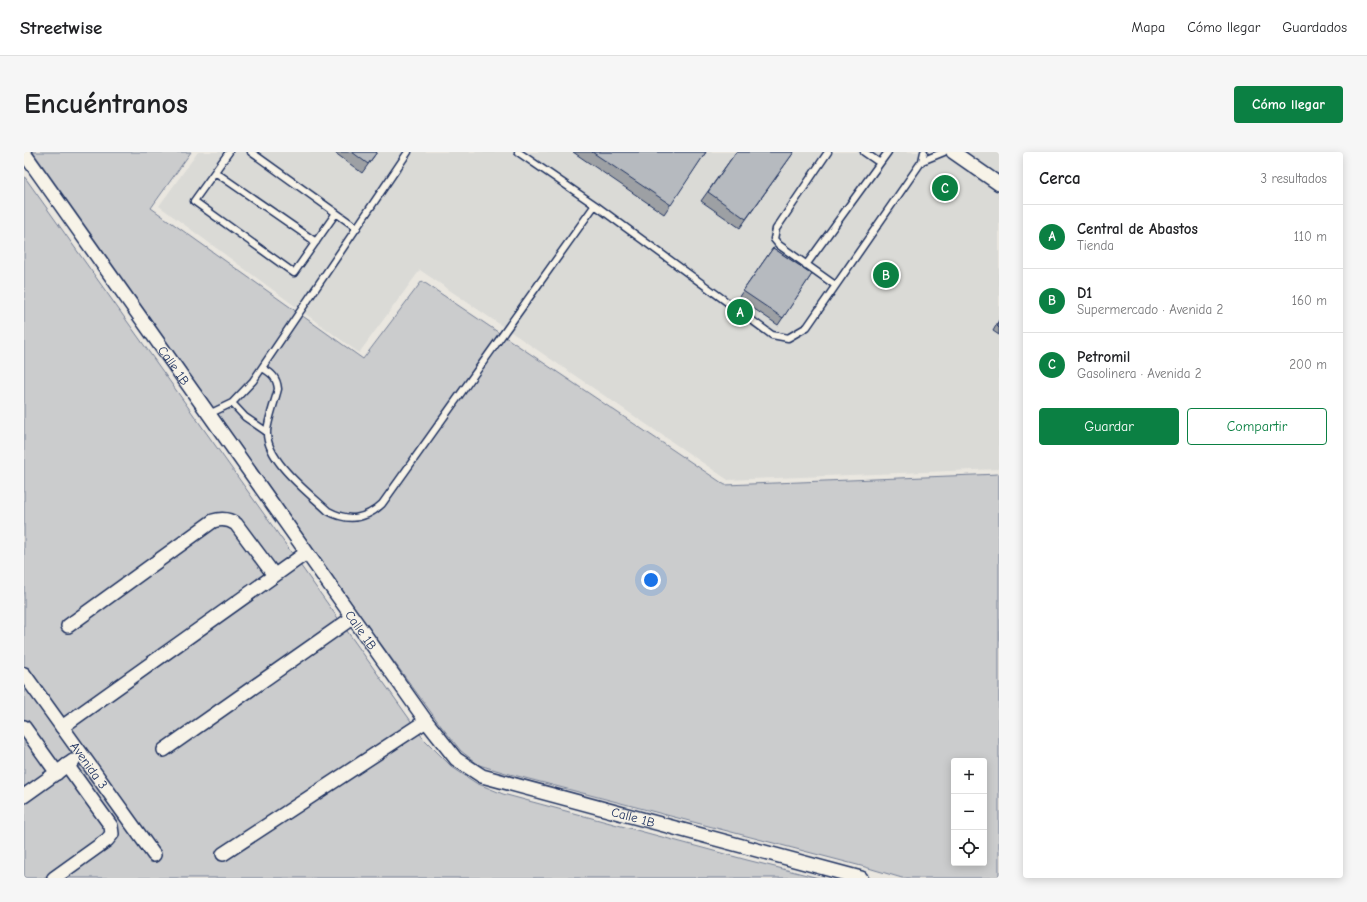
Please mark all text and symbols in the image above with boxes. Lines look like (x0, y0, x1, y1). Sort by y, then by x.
text: Streetwise (20, 17, 102, 39)
text: Mapa (1132, 19, 1165, 36)
text: Cómo llegar (1187, 19, 1260, 36)
text: Guardados (1282, 19, 1347, 36)
button: Cómo llegar (1234, 86, 1343, 123)
text: Encuéntranos (24, 88, 188, 120)
text: Cerca (1039, 169, 1081, 188)
text: 3 resultados (1261, 171, 1327, 186)
pin: C (932, 173, 958, 203)
text: Central de Abastos (1077, 220, 1198, 238)
text: A (1048, 229, 1056, 244)
text: 110 m (1294, 229, 1327, 244)
text: Tienda (1077, 238, 1114, 253)
pin: B (873, 260, 899, 290)
text: D1 (1077, 284, 1092, 302)
text: B (1048, 293, 1056, 308)
text: 160 m (1292, 293, 1327, 308)
pin: A (727, 297, 753, 327)
text: Supermercado · Avenida 2 (1077, 302, 1223, 317)
street label: Calle 1B (155, 343, 193, 388)
text: Petromil (1077, 348, 1130, 366)
text: C (1048, 357, 1056, 372)
text: 200 m (1289, 357, 1327, 372)
text: Gasolinera · Avenida 2 (1077, 366, 1201, 381)
button: Guardar (1039, 408, 1179, 445)
button: Compartir (1187, 408, 1327, 445)
your location (641, 570, 661, 590)
street label: Calle 1B (342, 607, 380, 652)
street label: Avenida 3 (68, 739, 111, 791)
map controls (951, 758, 987, 866)
button: + (951, 758, 987, 794)
button: − (951, 794, 987, 830)
street label: Calle 1B (610, 804, 657, 830)
button: locate (951, 830, 987, 866)

